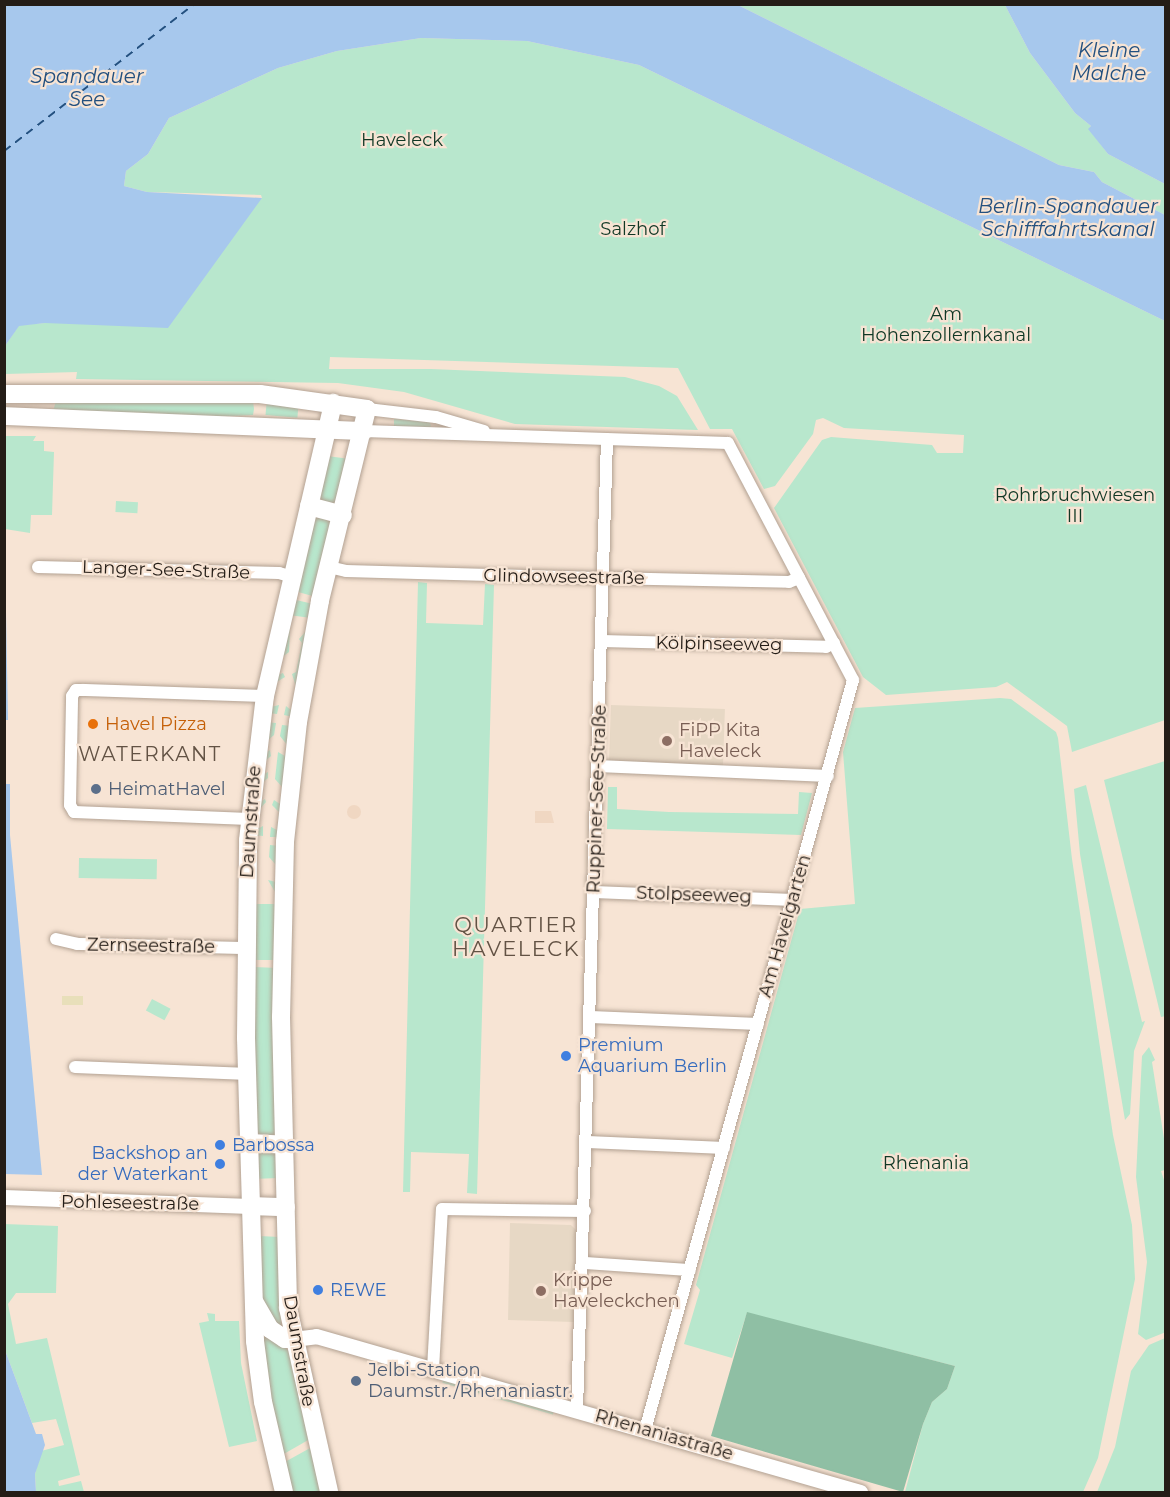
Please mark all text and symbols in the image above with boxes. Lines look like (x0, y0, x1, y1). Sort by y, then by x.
water label: Kleine Malche (1072, 39, 1146, 86)
water label: Spandauer See (30, 64, 144, 111)
park label: Haveleck (361, 129, 443, 151)
water label: Berlin-Spandauer Schifffahrtskanal (978, 194, 1158, 241)
park label: Salzhof (600, 218, 666, 240)
park label: Am Hohenzollernkanal (861, 304, 1031, 346)
park label: Rohrbruchwiesen III (995, 485, 1155, 528)
street label: Langer-See-Straße (82, 556, 250, 584)
street label: Glindowseestraße (483, 565, 645, 589)
street label: Kölpinseeweg (655, 632, 783, 656)
street label: Ruppiner-See-Straße (583, 704, 611, 894)
place label: Havel Pizza (105, 713, 207, 735)
marker: Havel Pizza (86, 717, 100, 731)
place label: FiPP Kita Haveleck (679, 720, 761, 762)
marker: FiPP Kita Haveleck (660, 734, 674, 748)
district label: WATERKANT (78, 742, 222, 766)
street label: Daumstraße (236, 765, 266, 879)
place label: HeimatHavel (108, 778, 226, 800)
marker: HeimatHavel (89, 782, 103, 796)
street label: Am Havelgarten (754, 852, 816, 1000)
street label: Stolpseeweg (636, 882, 752, 908)
district label: QUARTIER HAVELECK (452, 912, 580, 962)
street label: Zernseestraße (87, 934, 215, 958)
place label: Premium Aquarium Berlin (578, 1035, 727, 1078)
marker: Premium Aquarium Berlin (559, 1049, 573, 1063)
place label: Barbossa (232, 1134, 315, 1156)
marker: Barbossa (213, 1138, 227, 1152)
place label: Backshop an der Waterkant (78, 1143, 208, 1186)
park label: Rhenania (883, 1152, 969, 1174)
marker: Backshop an der Waterkant (213, 1157, 227, 1171)
street label: Pohleseestraße (61, 1191, 199, 1215)
place label: Krippe Haveleckchen (553, 1270, 680, 1312)
place label: REWE (330, 1279, 387, 1301)
marker: REWE (311, 1283, 325, 1297)
marker: Krippe Haveleckchen (534, 1284, 548, 1298)
street label: Daumstraße (279, 1294, 319, 1408)
place label: Jelbi-Station Daumstr./Rhenaniastr. (368, 1360, 573, 1402)
marker: Jelbi-Station Daumstr./Rhenaniastr. (349, 1374, 363, 1388)
street label: Rhenaniastraße (593, 1405, 735, 1465)

